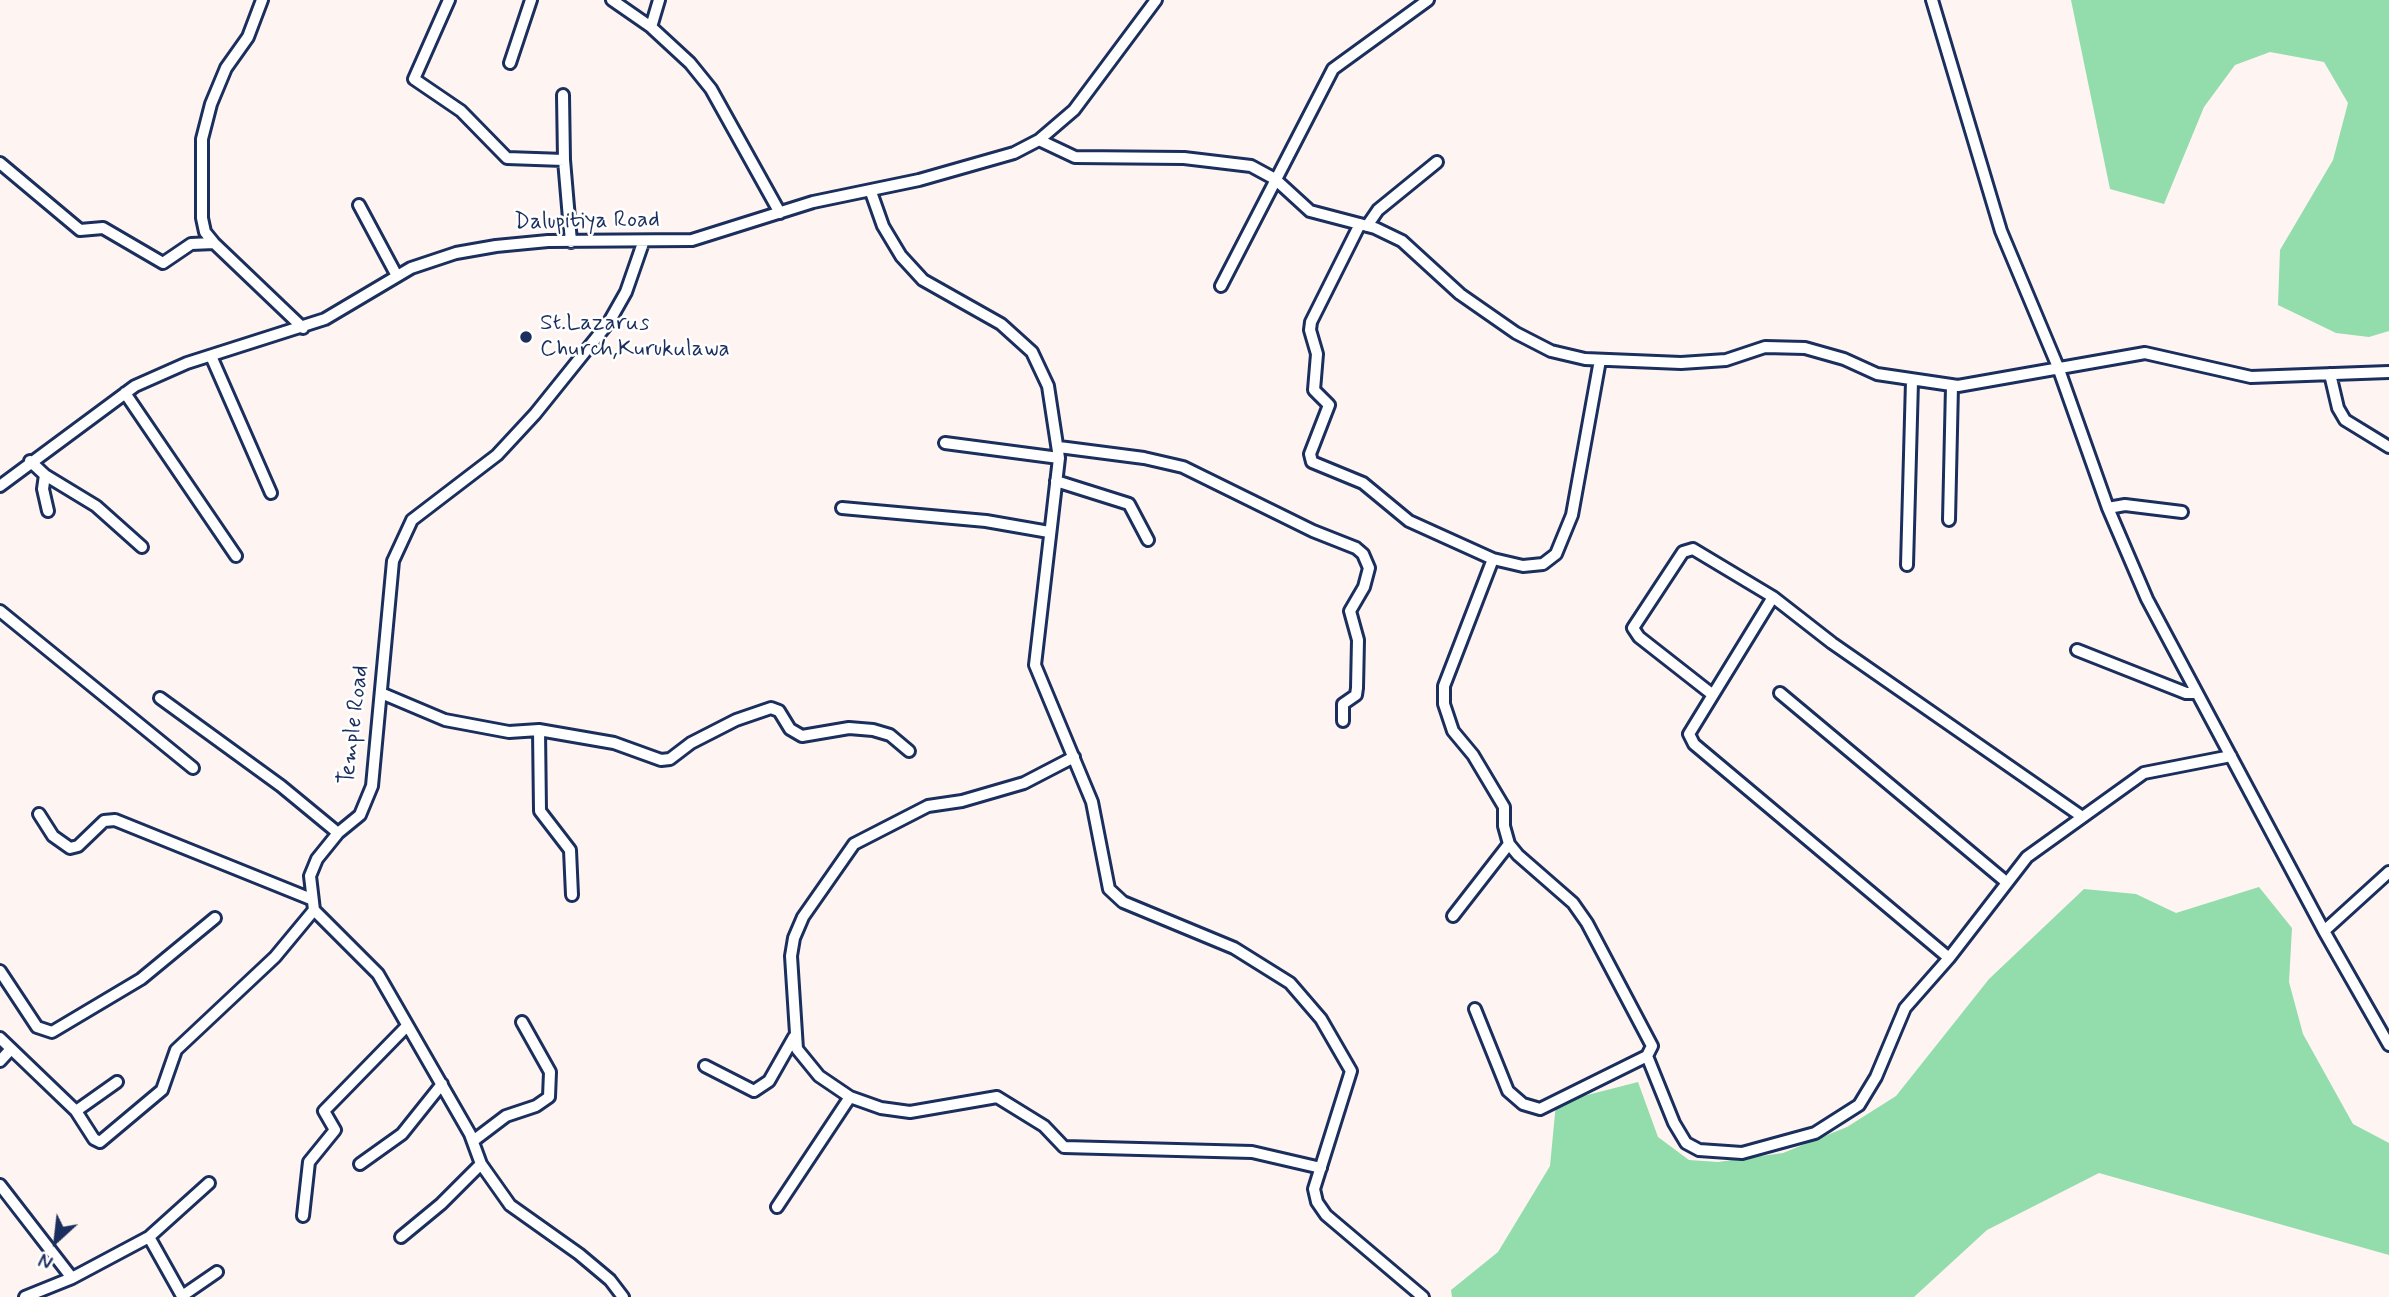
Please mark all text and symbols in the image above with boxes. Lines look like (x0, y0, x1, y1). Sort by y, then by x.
street label: Dalupitiya Road (514, 207, 660, 237)
place label: St.Lazarus Church,Kurukulawa (540, 310, 730, 364)
marker: St.Lazarus Church,Kurukulawa (518, 329, 534, 345)
street label: Temple Road (334, 664, 376, 786)
north arrow (21, 1206, 91, 1276)
text: N (35, 1246, 58, 1274)

